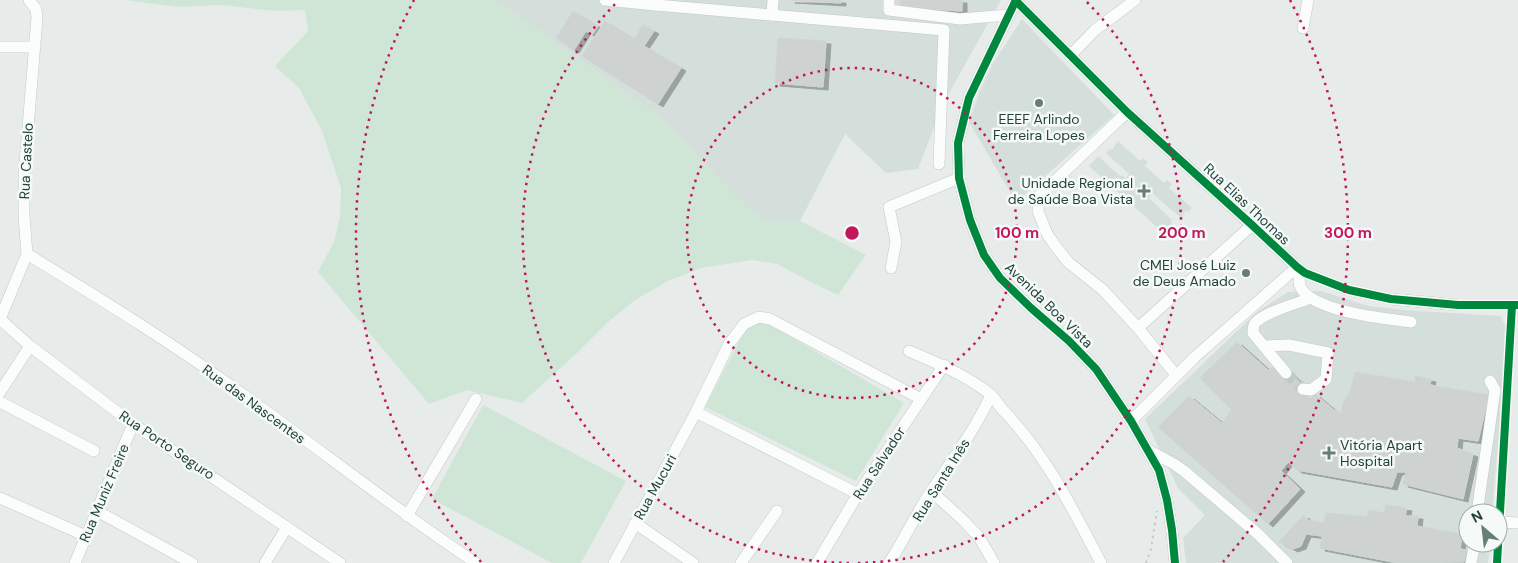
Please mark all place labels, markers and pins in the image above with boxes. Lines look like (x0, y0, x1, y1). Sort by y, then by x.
marker: EEEF Arlindo Ferreira Lopes (1033, 97, 1045, 109)
place label: EEEF Arlindo Ferreira Lopes (993, 110, 1085, 144)
place label: Unidade Regional de Saúde Boa Vista (1008, 174, 1133, 208)
marker: Unidade Regional de Saúde Boa Vista (1137, 184, 1151, 198)
centre of rings (843, 224, 861, 242)
place label: CMEI José Luiz de Deus Amado (1133, 256, 1236, 290)
marker: CMEI José Luiz de Deus Amado (1240, 267, 1252, 279)
place label: Vitória Apart Hospital (1340, 436, 1423, 470)
marker: Vitória Apart Hospital (1322, 446, 1336, 460)

